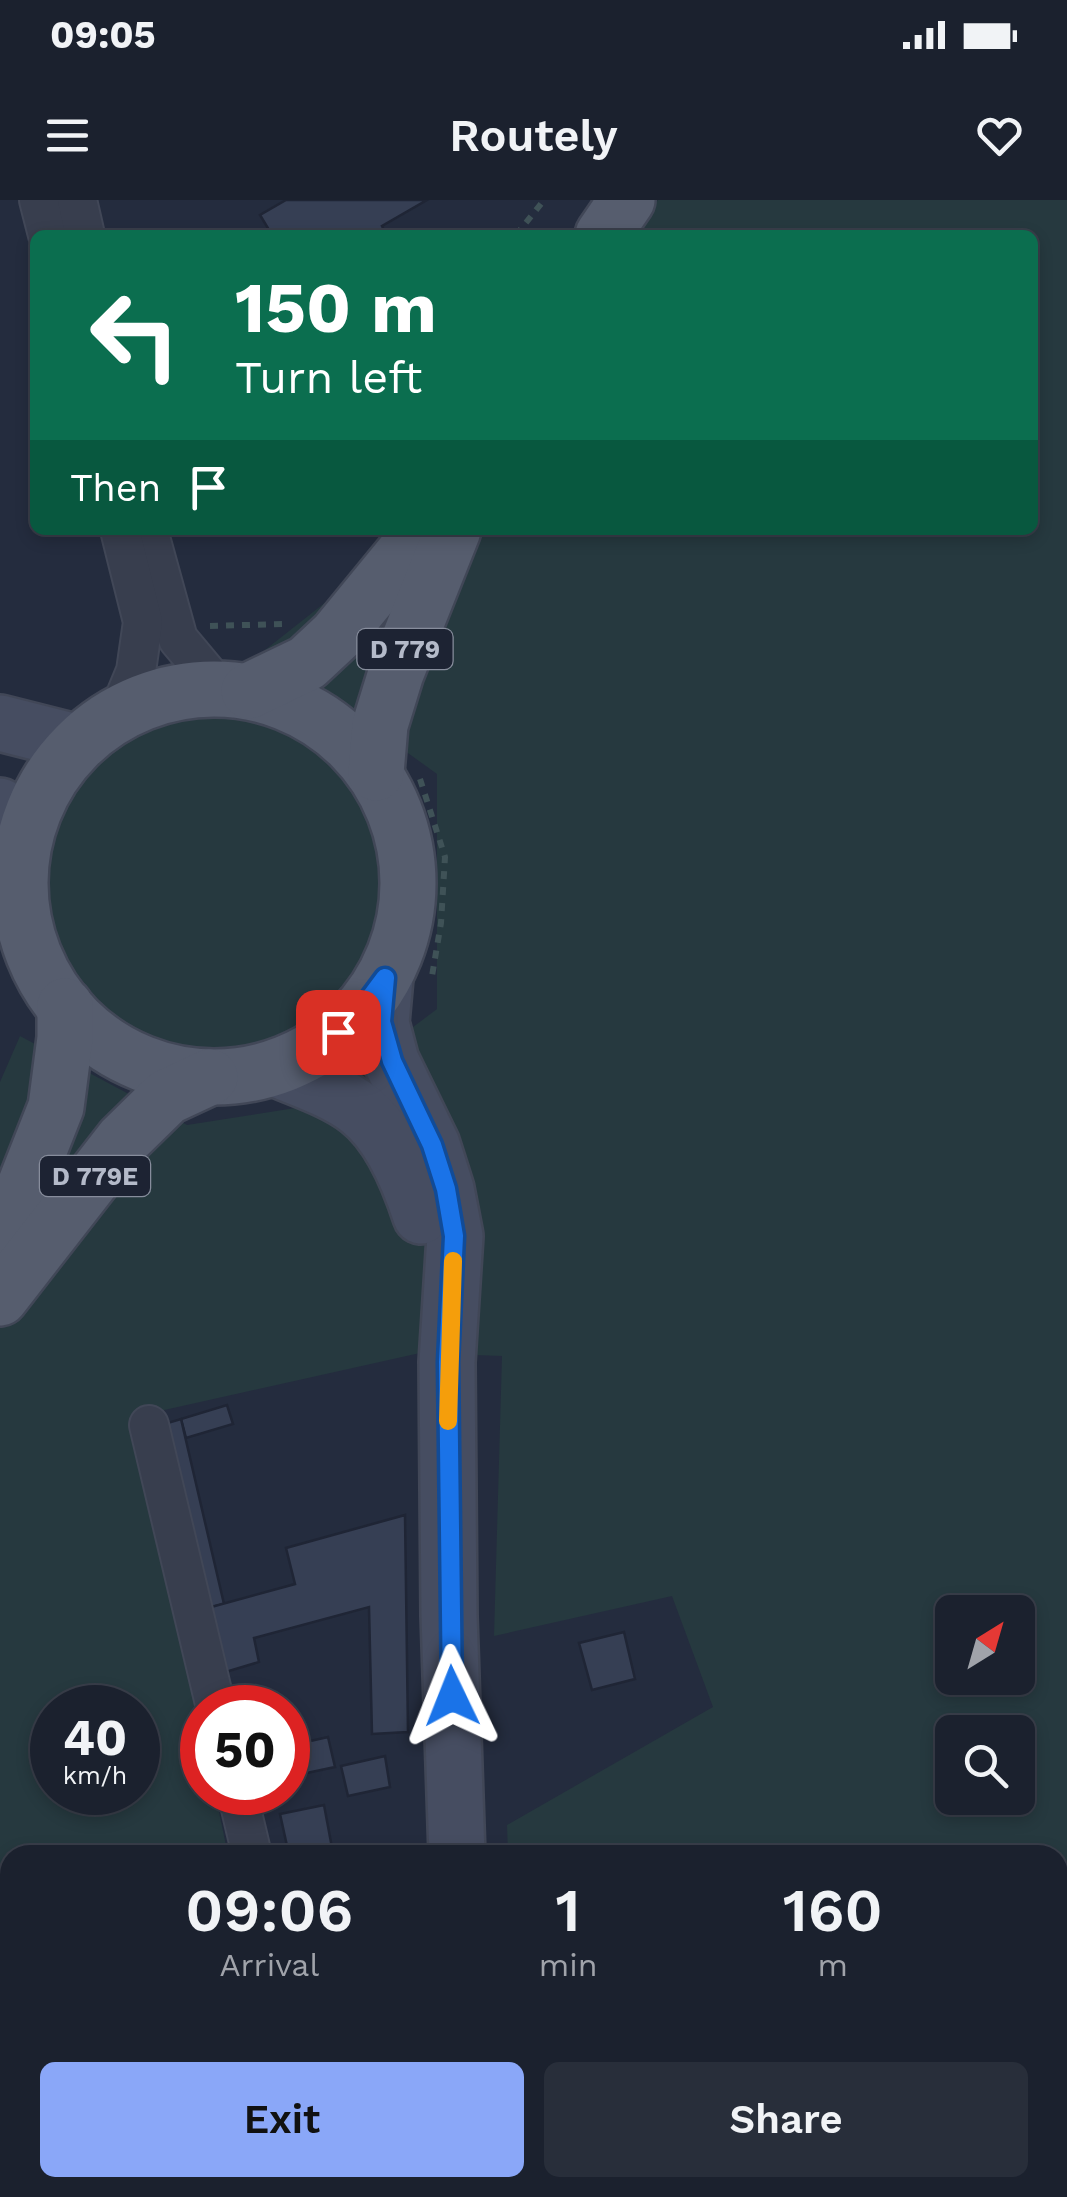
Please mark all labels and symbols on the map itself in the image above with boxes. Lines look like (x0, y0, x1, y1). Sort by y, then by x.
road number: D 779 (358, 629, 452, 669)
pin (296, 990, 381, 1075)
road number: D 779E (40, 1156, 150, 1196)
north arrow (935, 1595, 1035, 1695)
position arrow (400, 1644, 504, 1748)
speed limit sign: 50 (180, 1685, 310, 1815)

